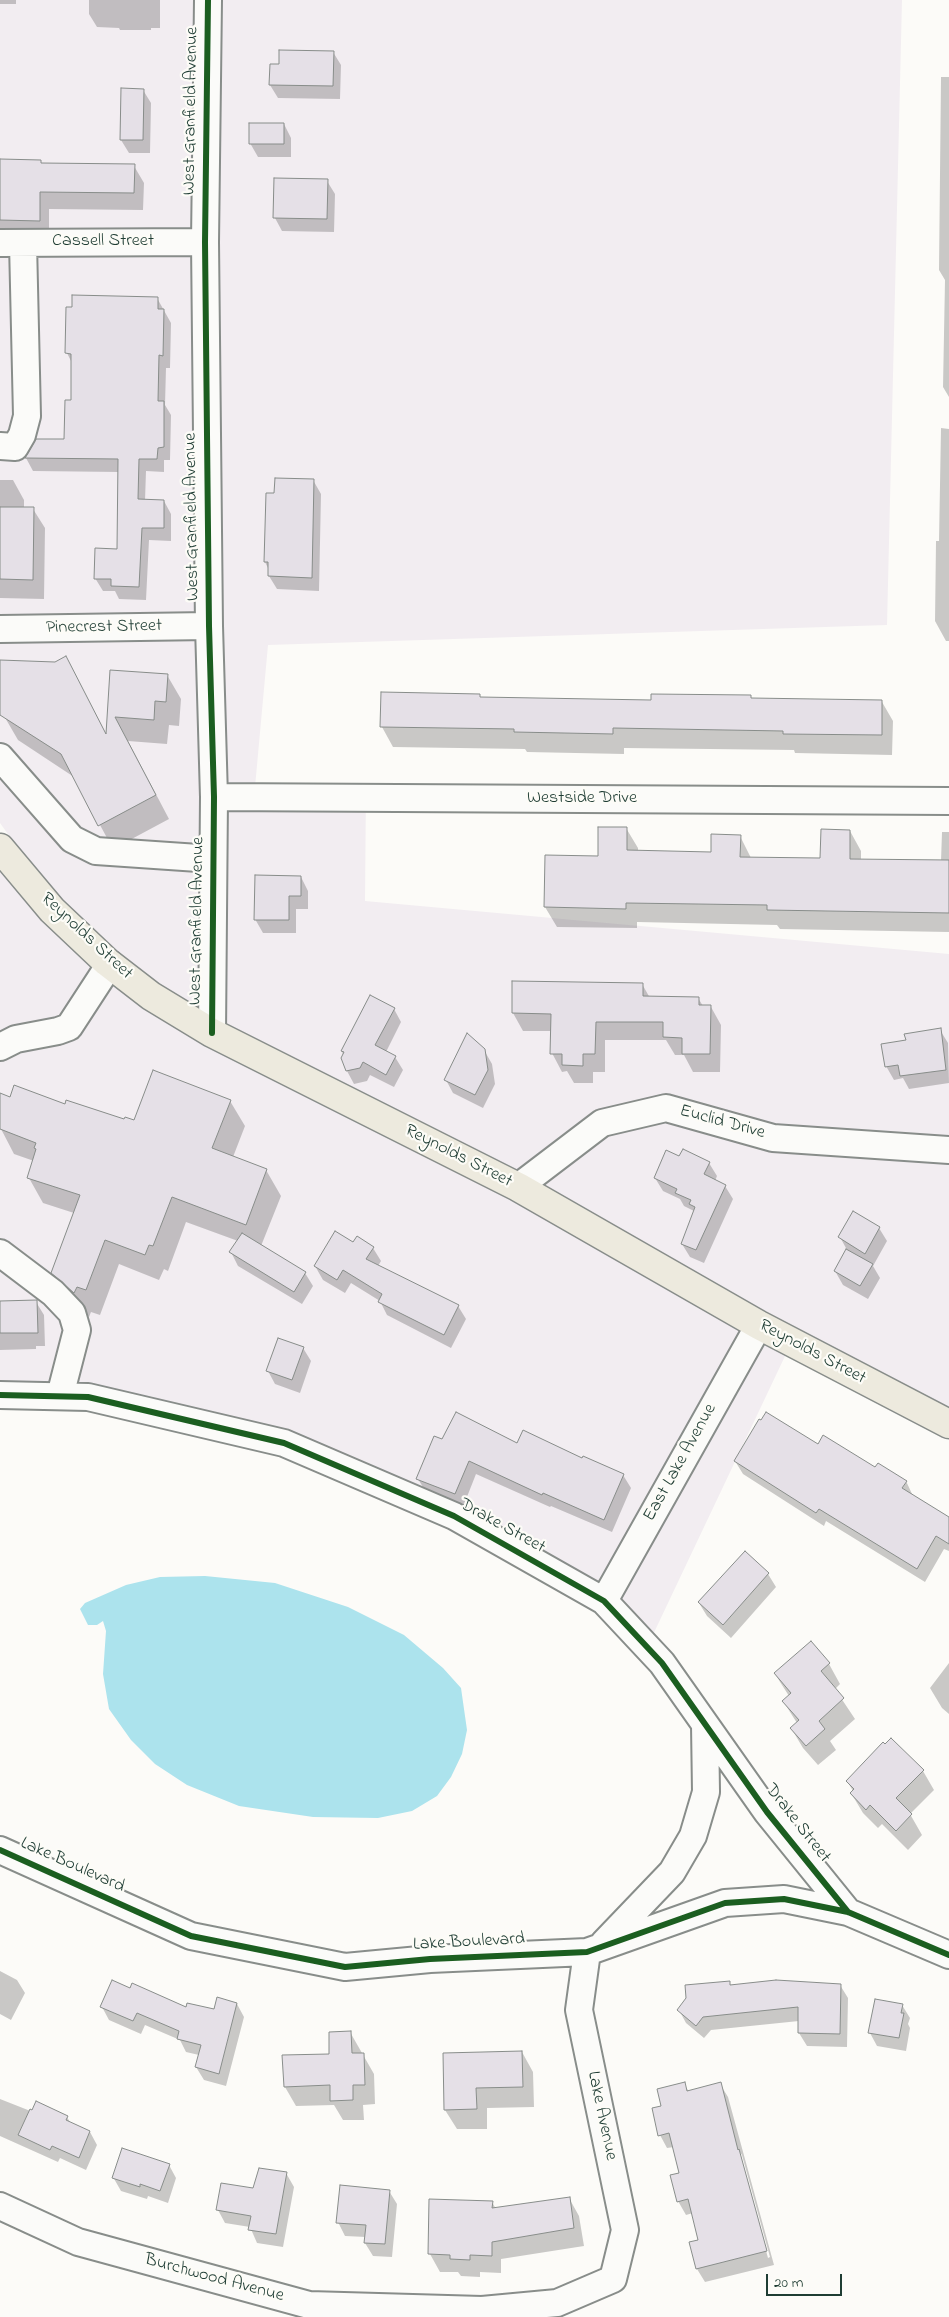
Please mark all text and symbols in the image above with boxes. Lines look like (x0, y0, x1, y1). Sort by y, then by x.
street label: West Granfield Avenue (180, 27, 204, 195)
street label: Cassell Street (52, 231, 154, 253)
street label: West Granfield Avenue (181, 433, 205, 601)
street label: Pinecrest Street (46, 616, 162, 640)
street label: Westside Drive (527, 788, 637, 810)
street label: West Granfield Avenue (186, 837, 210, 1005)
street label: Reynolds Street (36, 889, 136, 985)
street label: Euclid Drive (677, 1101, 767, 1145)
street label: Reynolds Street (401, 1121, 515, 1193)
street label: Reynolds Street (755, 1316, 869, 1390)
street label: East Lake Avenue (640, 1400, 722, 1526)
street label: Drake Street (456, 1495, 548, 1559)
street label: Drake Street (759, 1780, 835, 1868)
street label: Lake Boulevard (16, 1833, 128, 1899)
street label: Lake Boulevard (413, 1929, 525, 1957)
street label: Lake Avenue (581, 2069, 621, 2163)
street label: Burchwood Avenue (142, 2250, 286, 2308)
scale bar (769, 2264, 845, 2296)
text: 20 m (774, 2272, 803, 2294)

